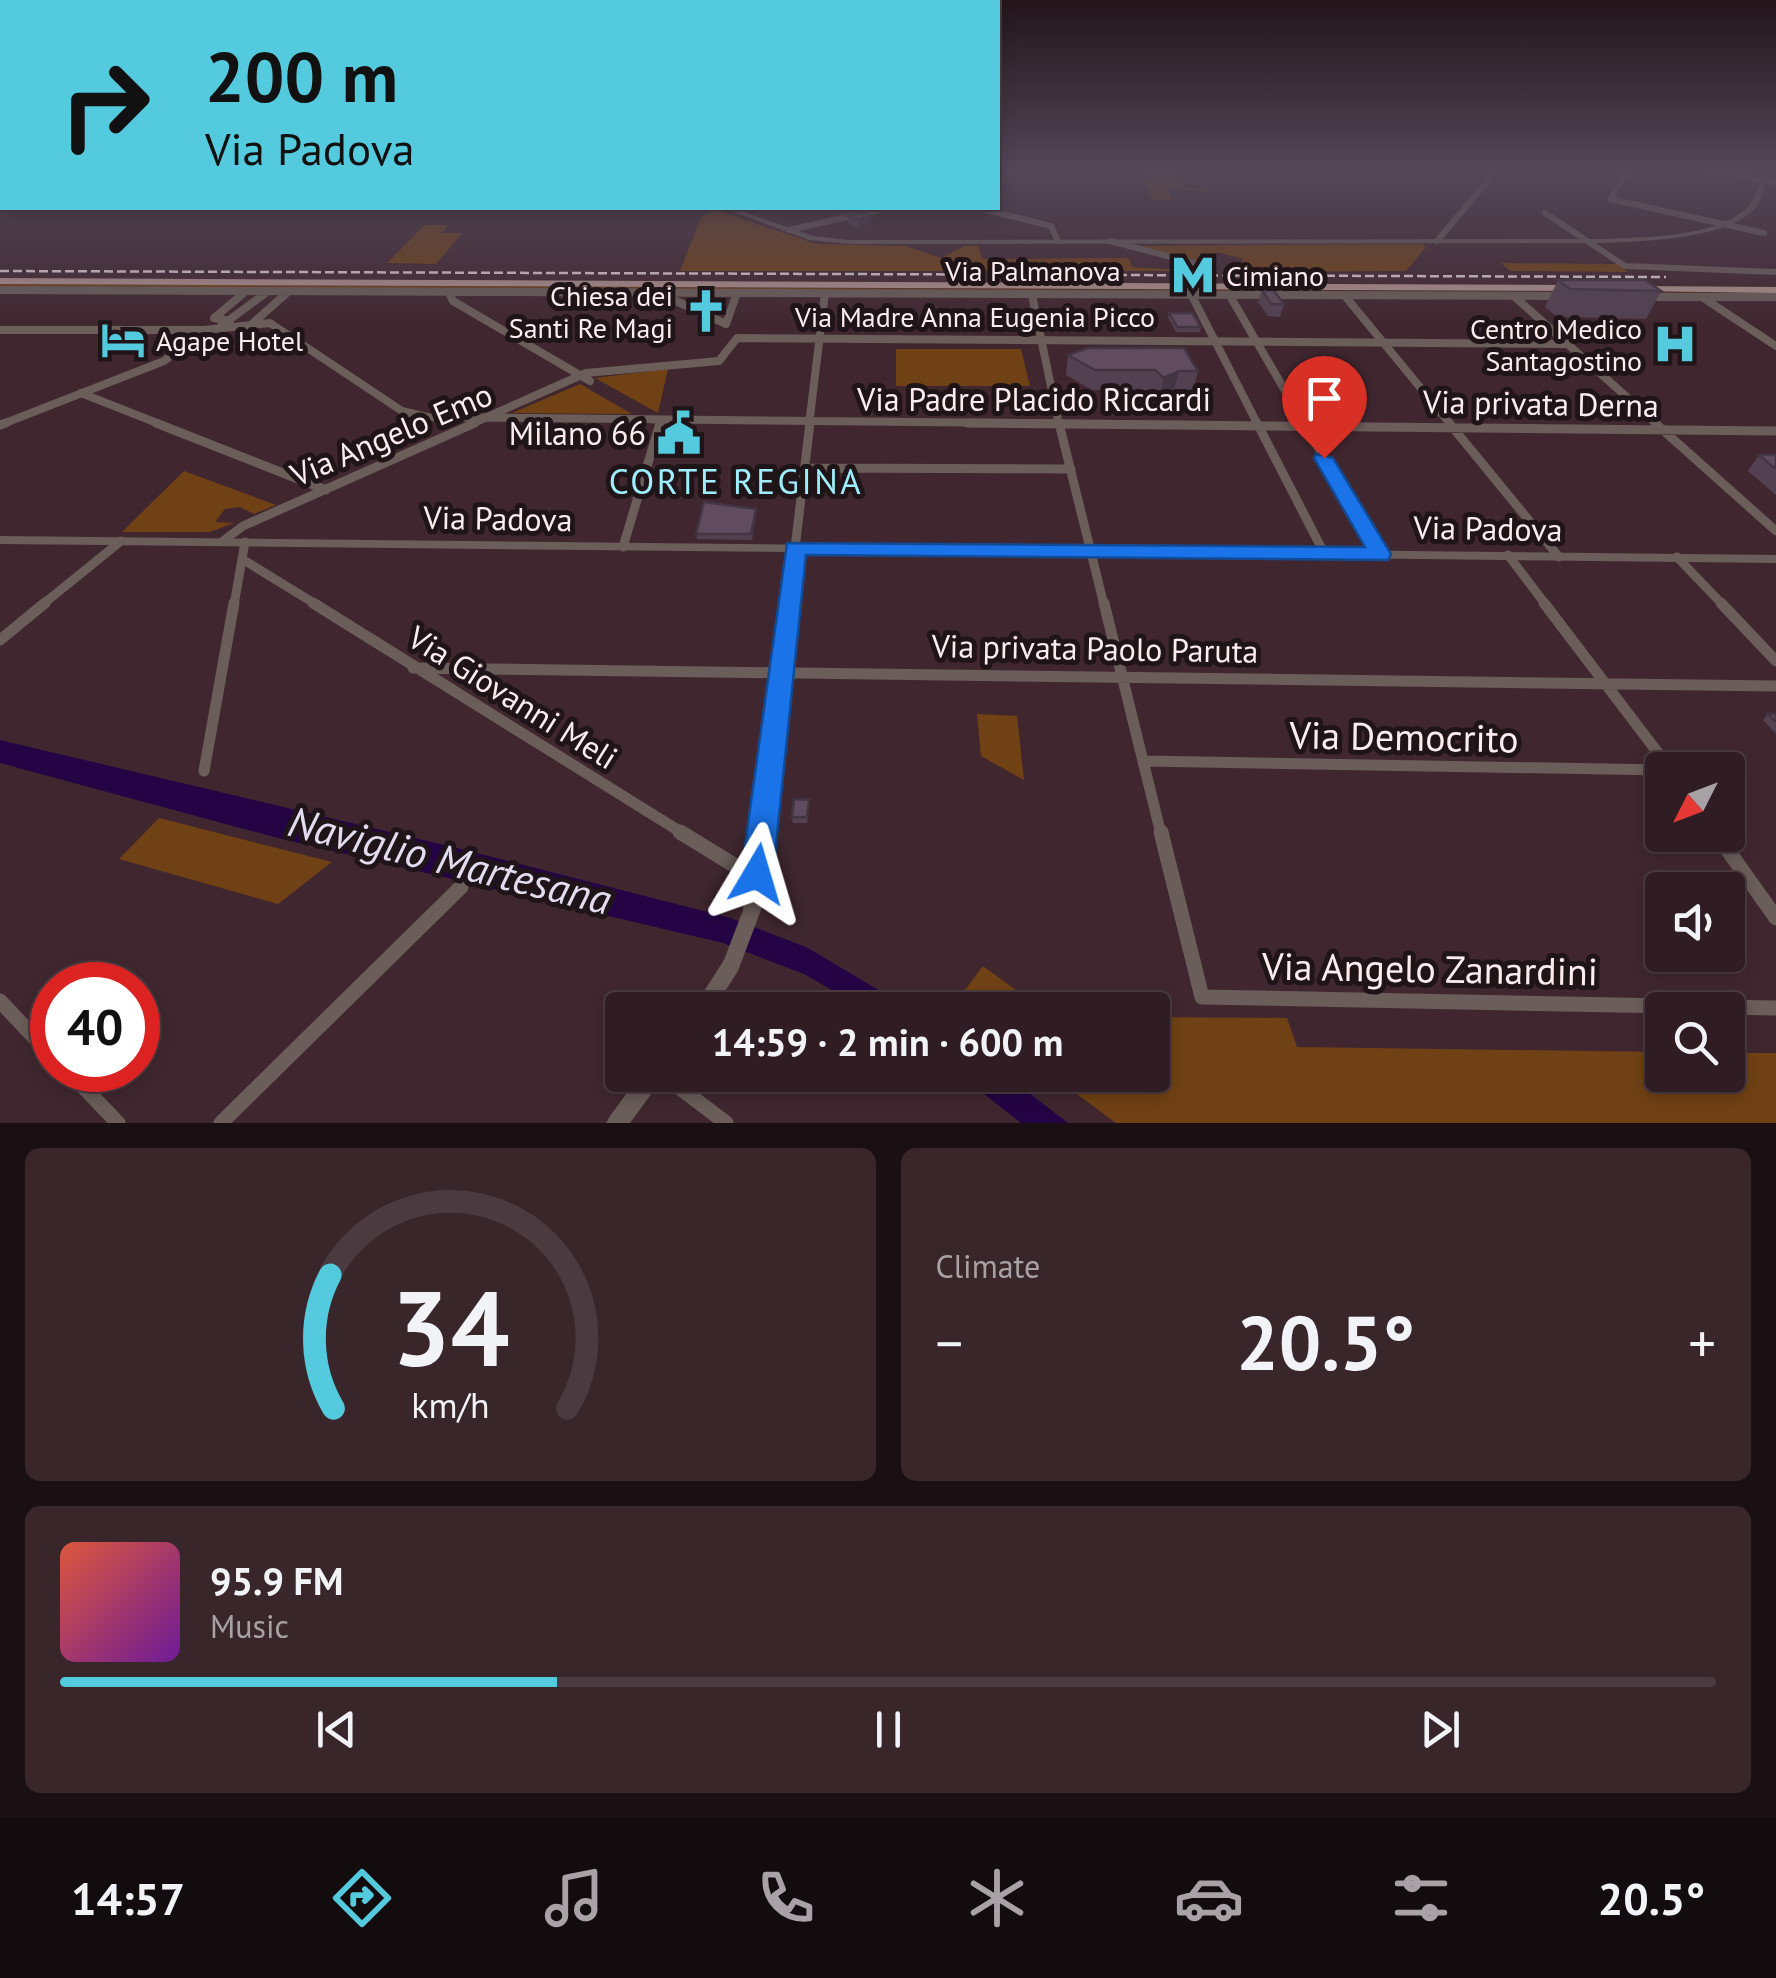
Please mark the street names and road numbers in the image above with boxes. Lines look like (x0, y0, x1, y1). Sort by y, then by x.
street label: Via Palmanova (944, 252, 1121, 289)
street label: Via Madre Anna Eugenia Picco (794, 298, 1155, 335)
street label: Via Angelo Emo (283, 373, 498, 496)
street label: Via Padre Placido Riccardi (856, 378, 1211, 420)
street label: Via privata Derna (1422, 380, 1659, 426)
street label: Via Padova (422, 496, 573, 540)
street label: Via Padova (1412, 506, 1563, 550)
street label: Via Giovanni Meli (400, 615, 625, 778)
street label: Via privata Paolo Paruta (930, 624, 1259, 672)
street label: Via Democrito (1288, 709, 1519, 762)
street label: Via Angelo Zanardini (1261, 941, 1598, 995)

